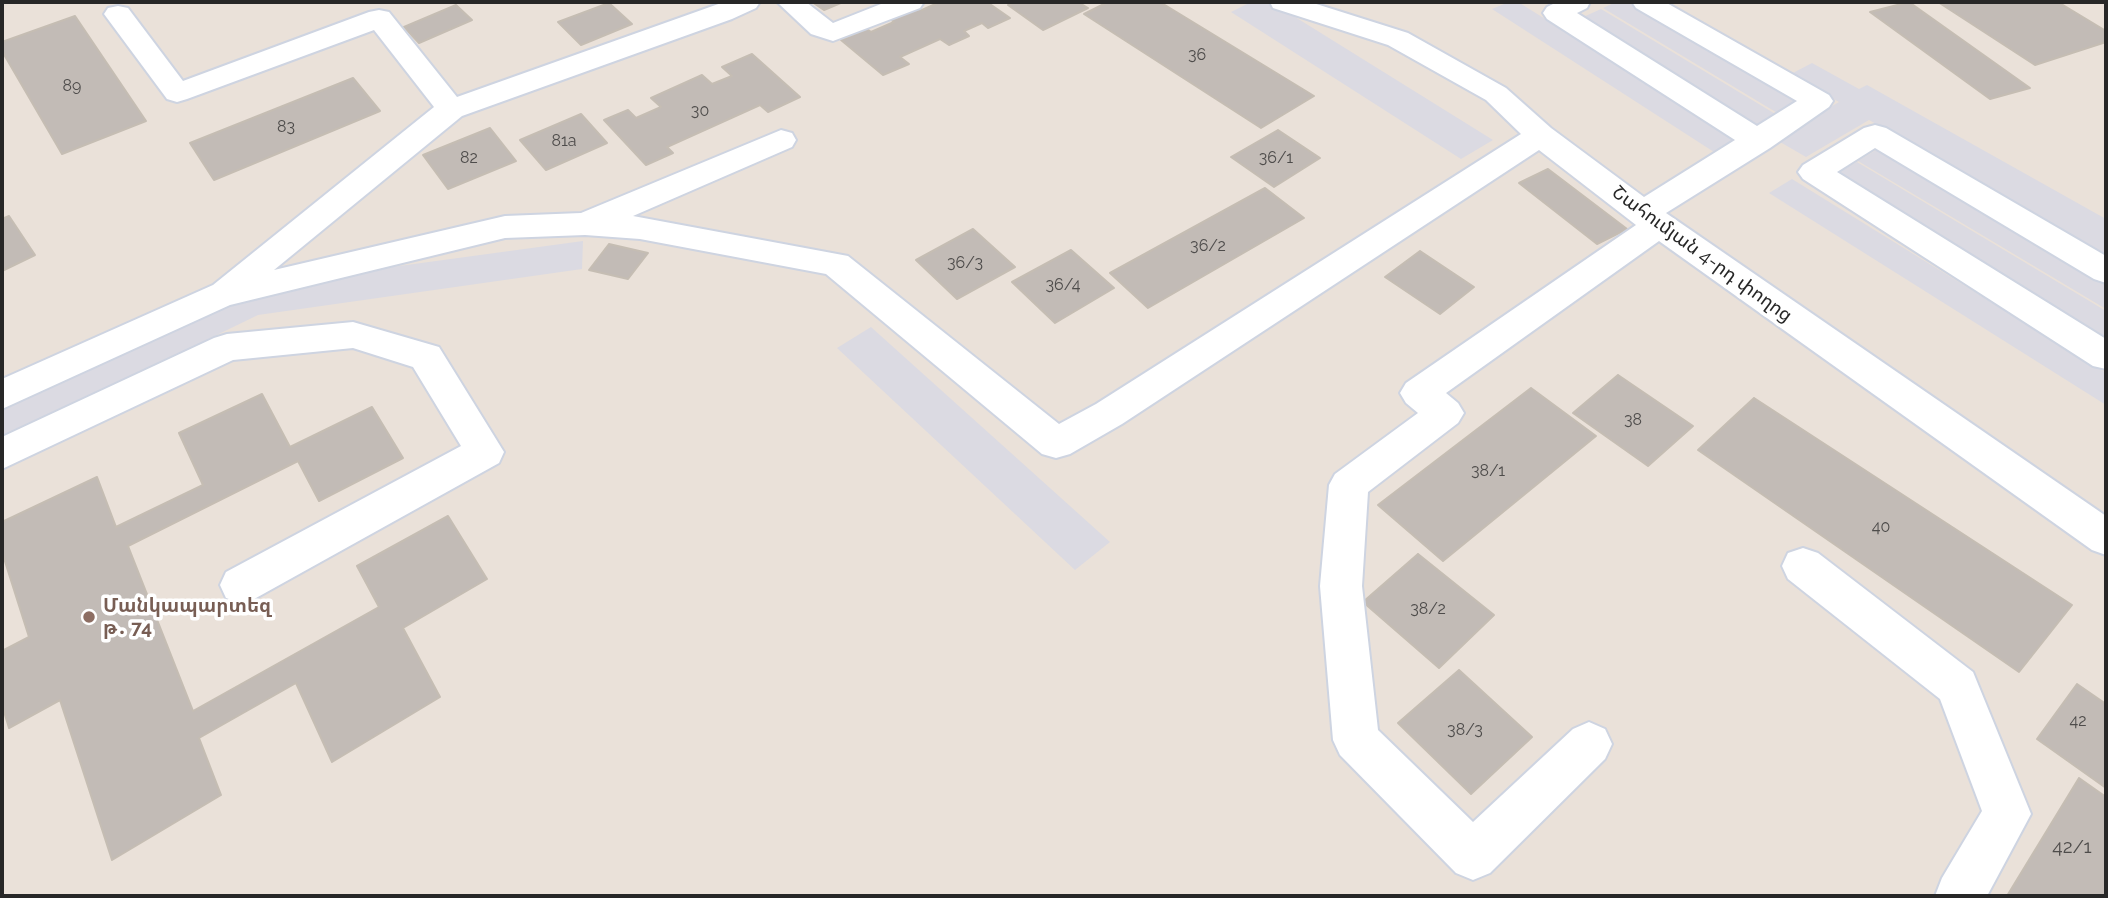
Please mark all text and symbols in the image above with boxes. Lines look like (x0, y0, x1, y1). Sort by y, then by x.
house number: 36 (1188, 45, 1206, 65)
house number: 89 (63, 76, 81, 96)
house number: 30 (691, 101, 709, 121)
house number: 83 (277, 117, 295, 137)
house number: 81a (551, 131, 577, 151)
house number: 82 (460, 148, 478, 168)
house number: 36/1 (1259, 148, 1293, 168)
street label: Շահումյան 4-րդ փողոց (1607, 181, 1797, 327)
house number: 36/2 (1190, 236, 1226, 256)
house number: 36/3 (947, 253, 983, 273)
house number: 36/4 (1045, 275, 1081, 295)
house number: 38 (1624, 410, 1642, 430)
house number: 38/1 (1471, 461, 1505, 481)
house number: 40 (1872, 517, 1890, 537)
place label: Մանկապարտեզ թ․ 74 (103, 595, 271, 639)
house number: 38/2 (1410, 599, 1446, 619)
marker: Մանկապարտեզ թ․ 74 (81, 609, 97, 625)
house number: 42 (2069, 711, 2087, 731)
house number: 38/3 (1447, 720, 1483, 740)
house number: 42/1 (2052, 836, 2092, 858)

